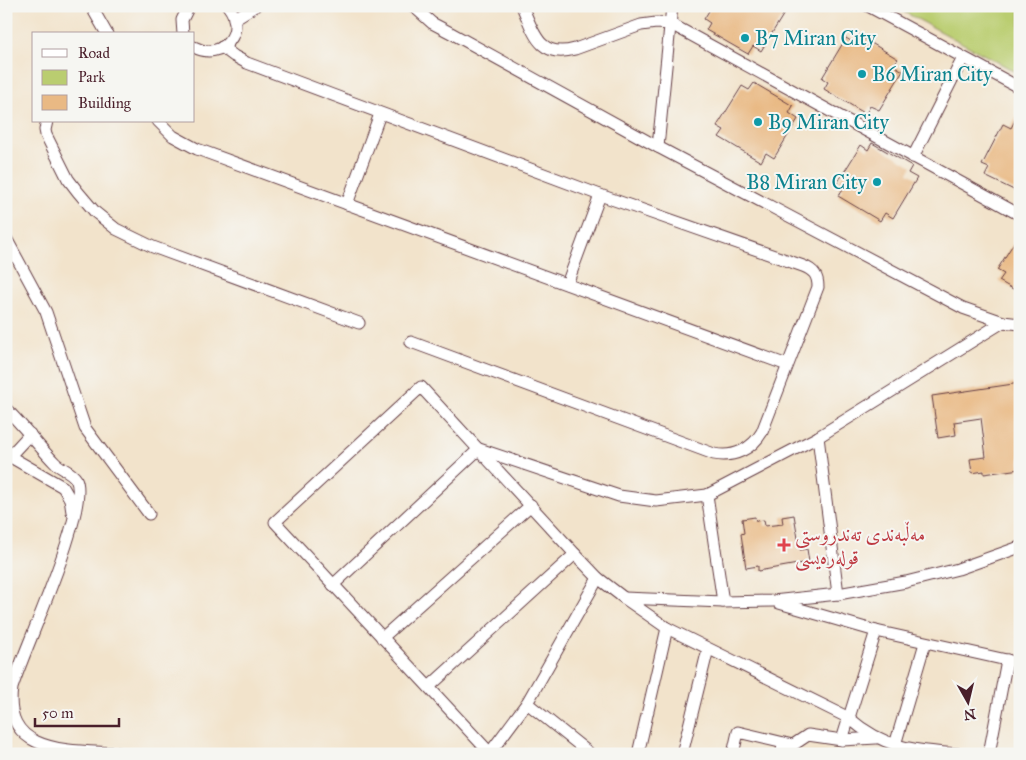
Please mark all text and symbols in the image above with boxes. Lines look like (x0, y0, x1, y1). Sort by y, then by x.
place label: B7 Miran City (755, 26, 877, 50)
legend (32, 32, 195, 122)
marker: B7 Miran City (739, 32, 751, 44)
text: Road (78, 44, 110, 62)
place label: B6 Miran City (872, 62, 993, 86)
text: Park (78, 68, 105, 86)
marker: B6 Miran City (856, 68, 868, 80)
text: Building (78, 94, 132, 112)
place label: B9 Miran City (768, 110, 890, 134)
marker: B9 Miran City (752, 116, 764, 128)
place label: B8 Miran City (746, 170, 868, 194)
marker: B8 Miran City (871, 176, 883, 188)
place label: مەڵبەندی تەندروستی قولەرەیسی (795, 521, 925, 572)
marker: مەڵبەندی تەندروستی قولەرەیسی (777, 538, 791, 552)
north arrow (944, 678, 994, 728)
scale bar (35, 695, 119, 727)
text: 50 m (42, 704, 74, 722)
text: N (963, 705, 977, 724)

